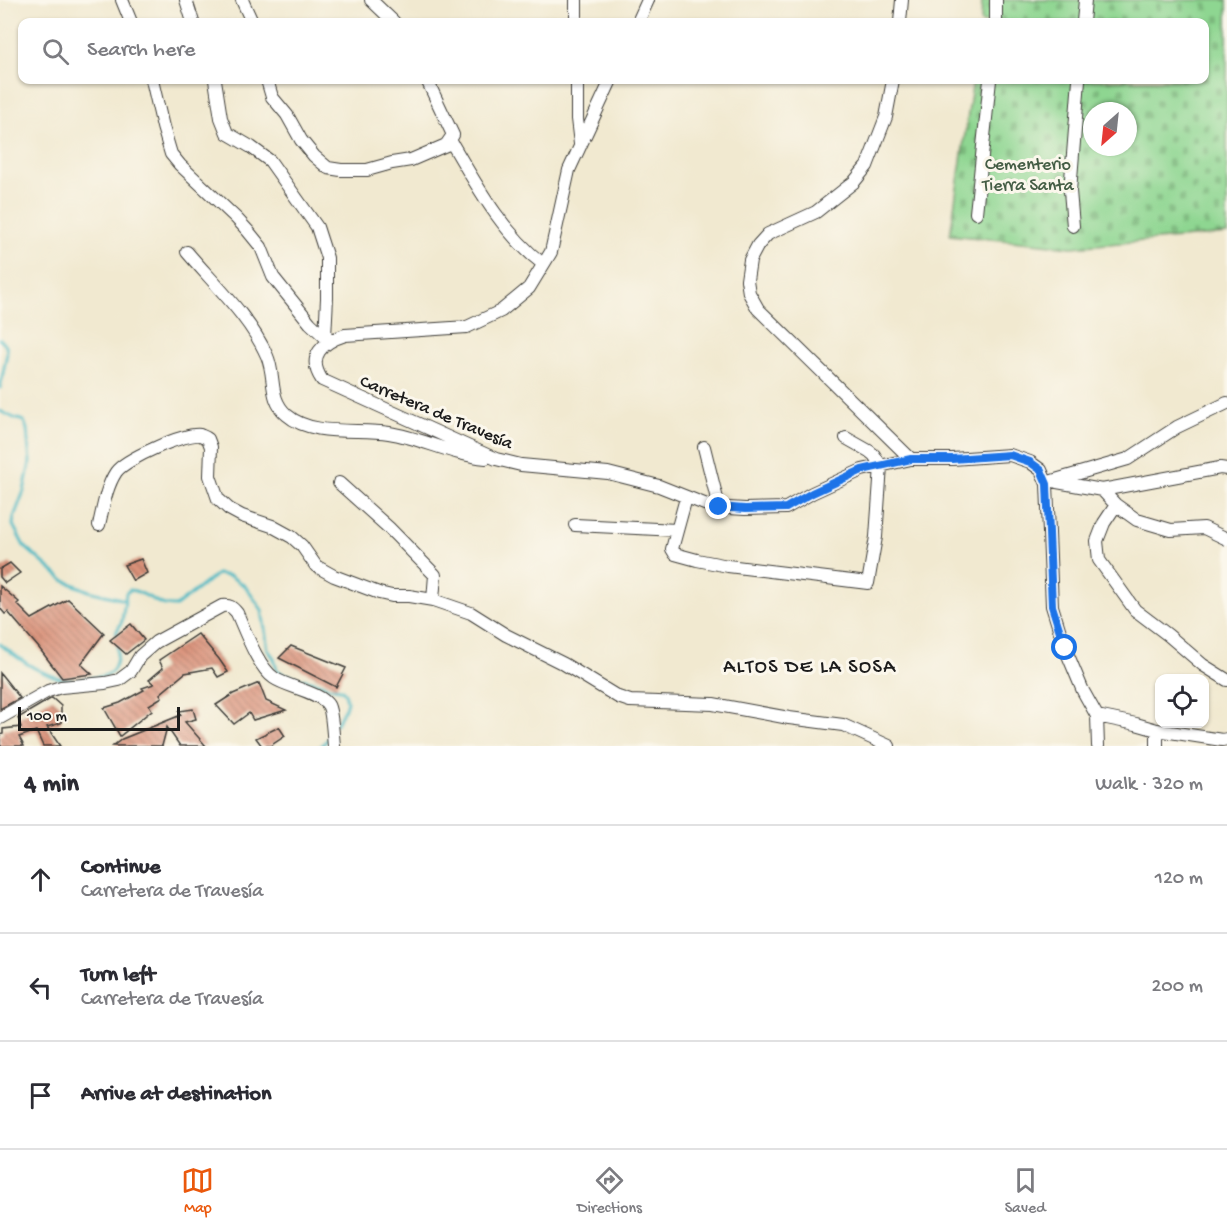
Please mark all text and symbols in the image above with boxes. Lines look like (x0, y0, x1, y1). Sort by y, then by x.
search box (18, 18, 1209, 84)
icon: search (39, 35, 72, 68)
text: Search here (87, 38, 195, 64)
north arrow (1083, 102, 1137, 156)
park label: Cementerio Tierra Santa (981, 155, 1075, 197)
street label: Carretera de Travesía (356, 372, 517, 455)
route end (705, 493, 731, 519)
route start (1051, 634, 1077, 660)
district label: ALTOS DE LA SOSA (723, 657, 897, 680)
map controls (1155, 674, 1209, 728)
button: locate (1155, 674, 1209, 728)
scale bar (18, 704, 180, 732)
text: 100 m (27, 708, 67, 727)
text: 4 min (24, 770, 79, 801)
text: Walk · 320 m (1095, 774, 1203, 797)
text: Continue (81, 855, 161, 881)
icon: ahead (24, 863, 57, 896)
text: 120 m (1155, 868, 1203, 891)
text: Carretera de Travesía (81, 881, 263, 904)
text: Turn left (81, 963, 155, 989)
icon: left (24, 971, 57, 1004)
text: 200 m (1152, 976, 1203, 999)
text: Carretera de Travesía (81, 989, 263, 1012)
icon: arrive (24, 1079, 57, 1112)
text: Arrive at destination (81, 1082, 271, 1108)
tab: Map (181, 1164, 214, 1219)
tab: Directions (577, 1164, 642, 1219)
tab: Saved (1005, 1164, 1046, 1219)

